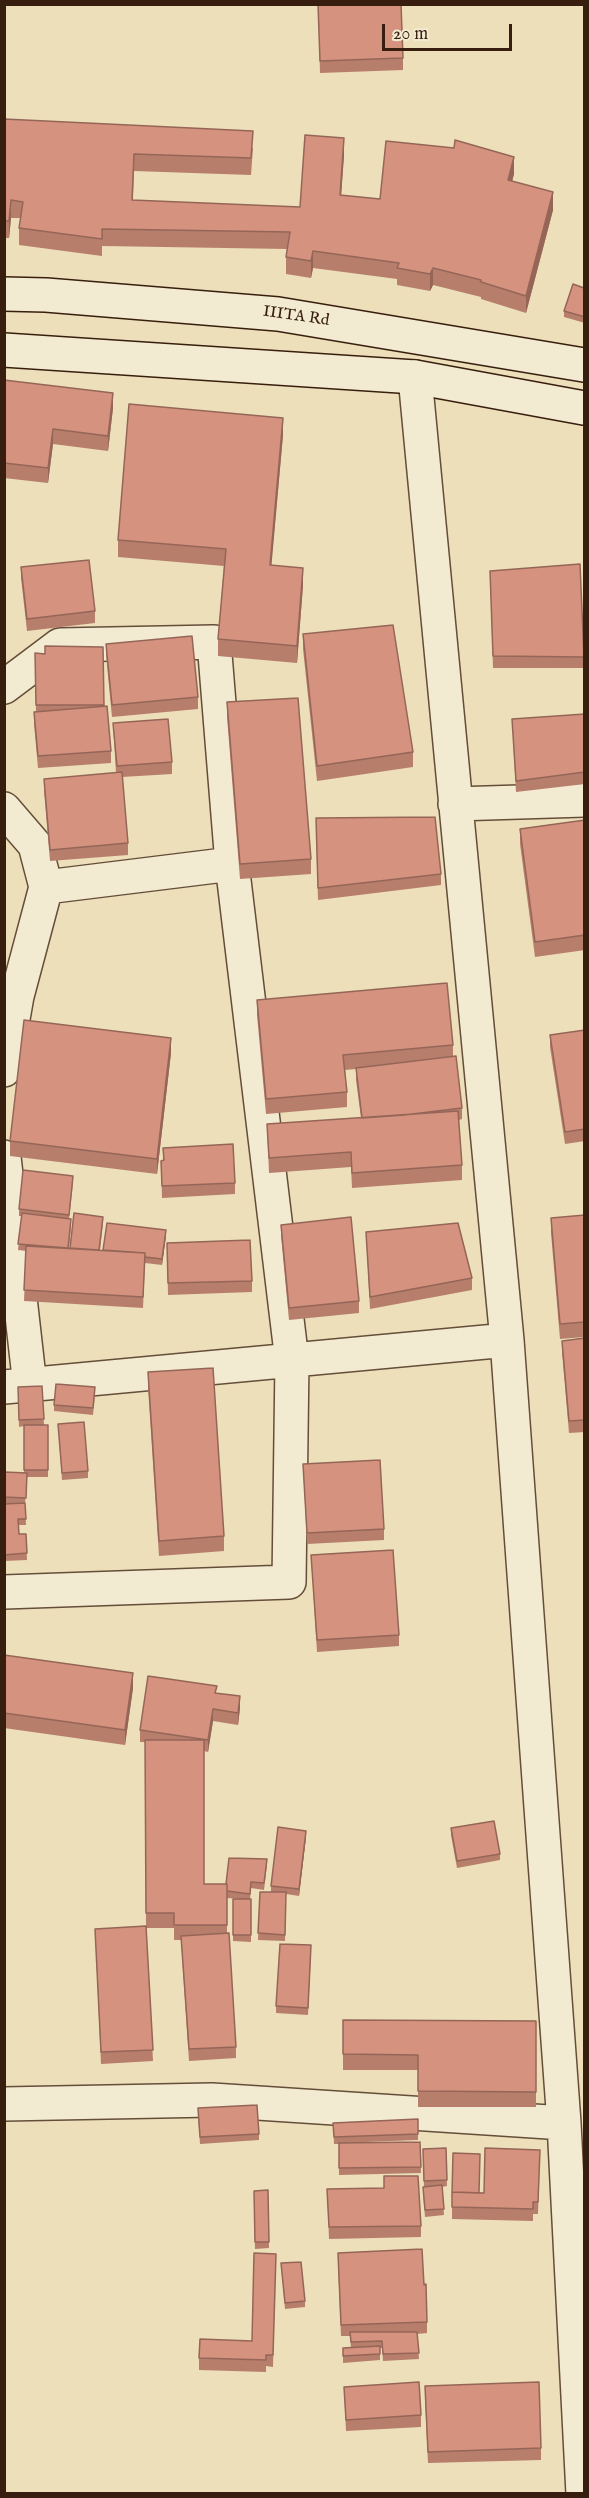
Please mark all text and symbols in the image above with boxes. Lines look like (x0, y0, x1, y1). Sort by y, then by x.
scale bar (385, 12, 516, 50)
text: 20 m (393, 23, 428, 46)
street label: IIITA Rd (262, 303, 330, 331)

